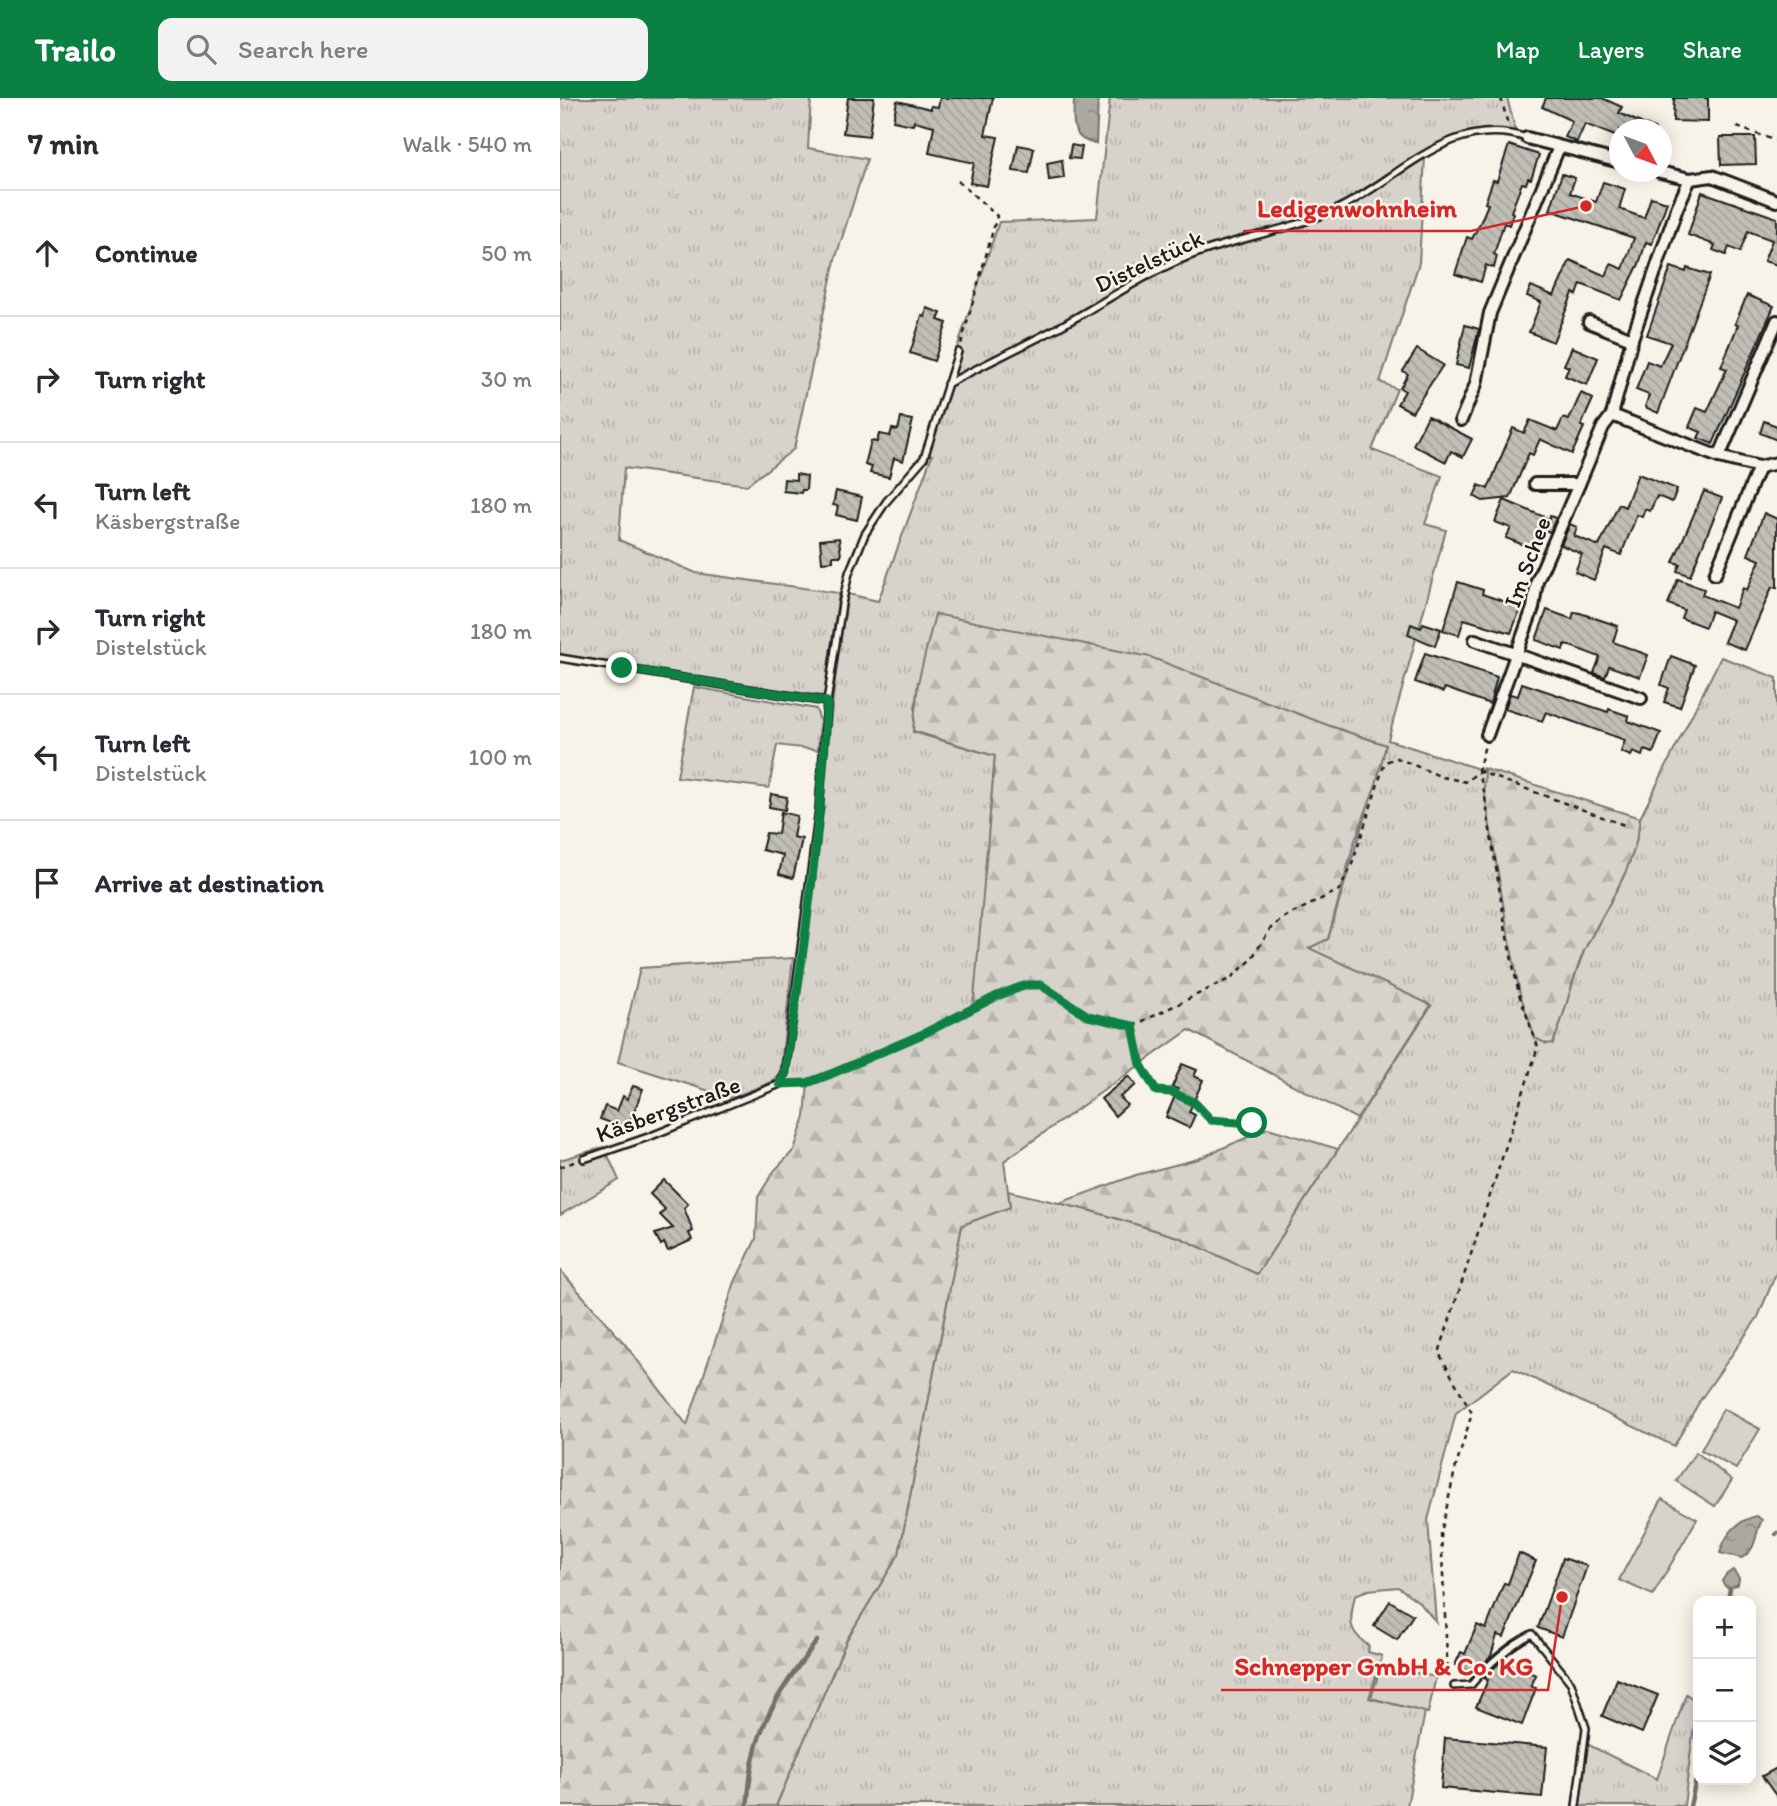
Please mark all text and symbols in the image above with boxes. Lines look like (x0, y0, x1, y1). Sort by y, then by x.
search box (158, 18, 648, 81)
text: Trailo (35, 30, 116, 69)
icon: search (182, 30, 220, 68)
text: Search here (238, 33, 368, 65)
text: Map (1496, 35, 1540, 64)
text: Layers (1578, 35, 1645, 64)
text: Share (1683, 35, 1742, 64)
north arrow (1609, 119, 1672, 182)
text: 7 min (28, 125, 99, 162)
text: Walk · 540 m (402, 130, 532, 158)
callout: Ledigenwohnheim (1243, 184, 1471, 231)
text: Ledigenwohnheim (1257, 192, 1458, 224)
street label: Distelstück (1090, 223, 1208, 299)
icon: ahead (28, 234, 66, 272)
text: Continue (95, 237, 198, 269)
text: 50 m (481, 239, 532, 267)
icon: right (28, 360, 66, 398)
text: Turn right (95, 363, 206, 395)
text: 30 m (481, 365, 532, 393)
text: Turn left (95, 475, 191, 507)
icon: left (28, 486, 66, 524)
text: 180 m (470, 491, 532, 519)
text: Käsbergstraße (95, 507, 240, 535)
street label: Im Schee (1497, 513, 1557, 611)
text: Turn right (95, 601, 206, 633)
icon: right (28, 612, 66, 650)
text: 180 m (470, 617, 532, 645)
text: Distelstück (95, 633, 207, 661)
route end (606, 652, 637, 683)
text: Turn left (95, 727, 191, 759)
icon: left (28, 738, 66, 776)
text: 100 m (468, 743, 532, 771)
text: Distelstück (95, 759, 207, 787)
icon: arrive (28, 864, 66, 902)
text: Arrive at destination (95, 867, 324, 899)
street label: Käsbergstraße (592, 1069, 744, 1149)
route start (1236, 1107, 1267, 1138)
map controls (1693, 1596, 1756, 1785)
button: + (1693, 1596, 1756, 1659)
callout: Schnepper GmbH & Co. KG (1221, 1643, 1548, 1690)
text: Schnepper GmbH & Co. KG (1235, 1650, 1534, 1682)
button: − (1693, 1659, 1756, 1722)
button: layers (1693, 1722, 1756, 1785)

